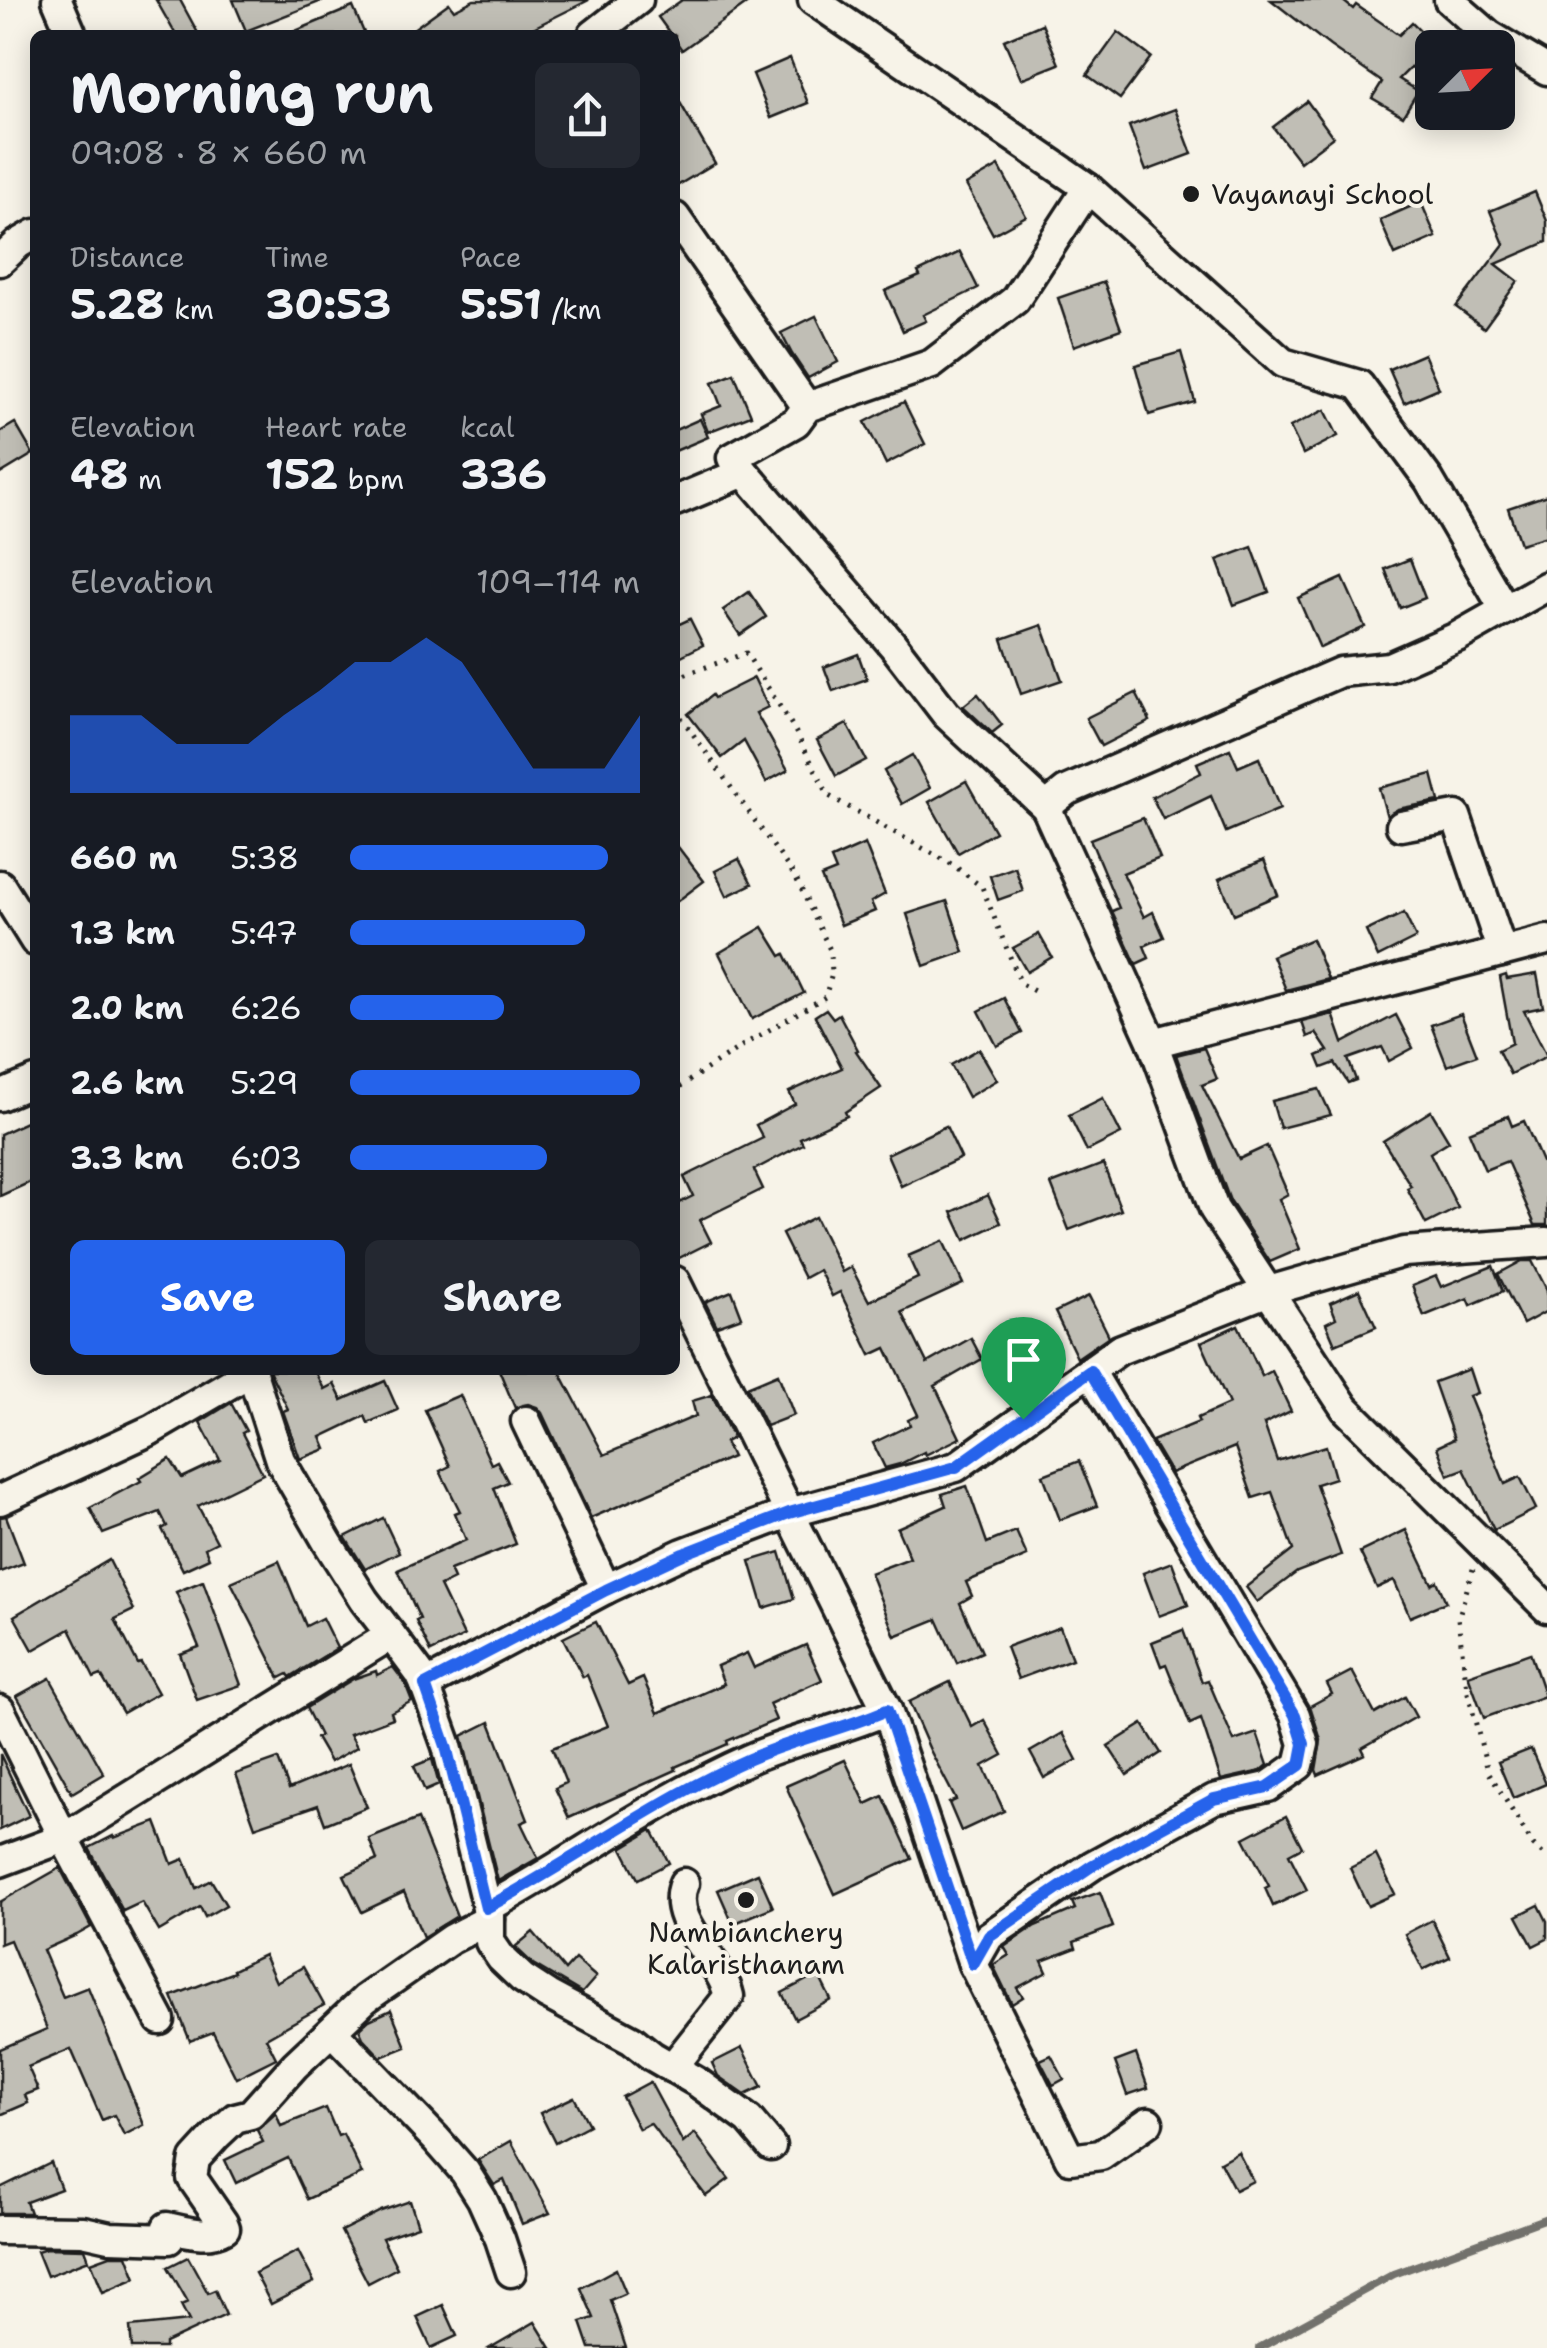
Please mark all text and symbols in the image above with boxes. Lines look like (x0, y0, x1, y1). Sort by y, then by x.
north arrow (1415, 30, 1515, 130)
map controls (1415, 30, 1515, 130)
text: Morning run (70, 56, 434, 130)
button: share (535, 63, 640, 168)
text: 09:08 · 8 × 660 m (70, 131, 367, 174)
place label: Vayanayi School (1211, 175, 1434, 213)
marker: Vayanayi School (1180, 183, 1202, 205)
text: Distance (70, 238, 185, 276)
text: Time (265, 238, 329, 276)
text: Pace (460, 238, 522, 276)
text: 5.28 (70, 276, 165, 332)
text: 30:53 (265, 276, 391, 332)
text: 5:51 (460, 276, 542, 332)
text: km (165, 290, 214, 328)
text: /km (542, 290, 602, 328)
text: Elevation (70, 408, 195, 446)
text: Heart rate (265, 408, 408, 446)
text: kcal (460, 408, 514, 446)
text: 48 (70, 446, 129, 502)
text: 152 (265, 446, 338, 502)
text: 336 (460, 446, 547, 502)
text: m (129, 460, 162, 498)
text: bpm (338, 460, 404, 498)
text: Elevation (70, 560, 213, 603)
text: 109–114 m (476, 560, 640, 603)
text: 660 m (70, 836, 177, 879)
text: 5:38 (230, 836, 299, 879)
text: 1.3 km (70, 911, 175, 954)
text: 5:47 (230, 911, 298, 954)
text: 2.0 km (70, 986, 184, 1029)
text: 6:26 (230, 986, 302, 1029)
text: 2.6 km (70, 1061, 184, 1104)
text: 5:29 (230, 1061, 299, 1104)
text: 3.3 km (70, 1136, 183, 1179)
text: 6:03 (230, 1136, 302, 1179)
button: Save (70, 1240, 345, 1355)
button: Share (365, 1240, 640, 1355)
pin (981, 1317, 1066, 1420)
icon: arrive (996, 1332, 1051, 1387)
marker: Nambianchery Kalaristhanam (735, 1889, 757, 1911)
place label: Nambianchery Kalaristhanam (647, 1913, 845, 1983)

